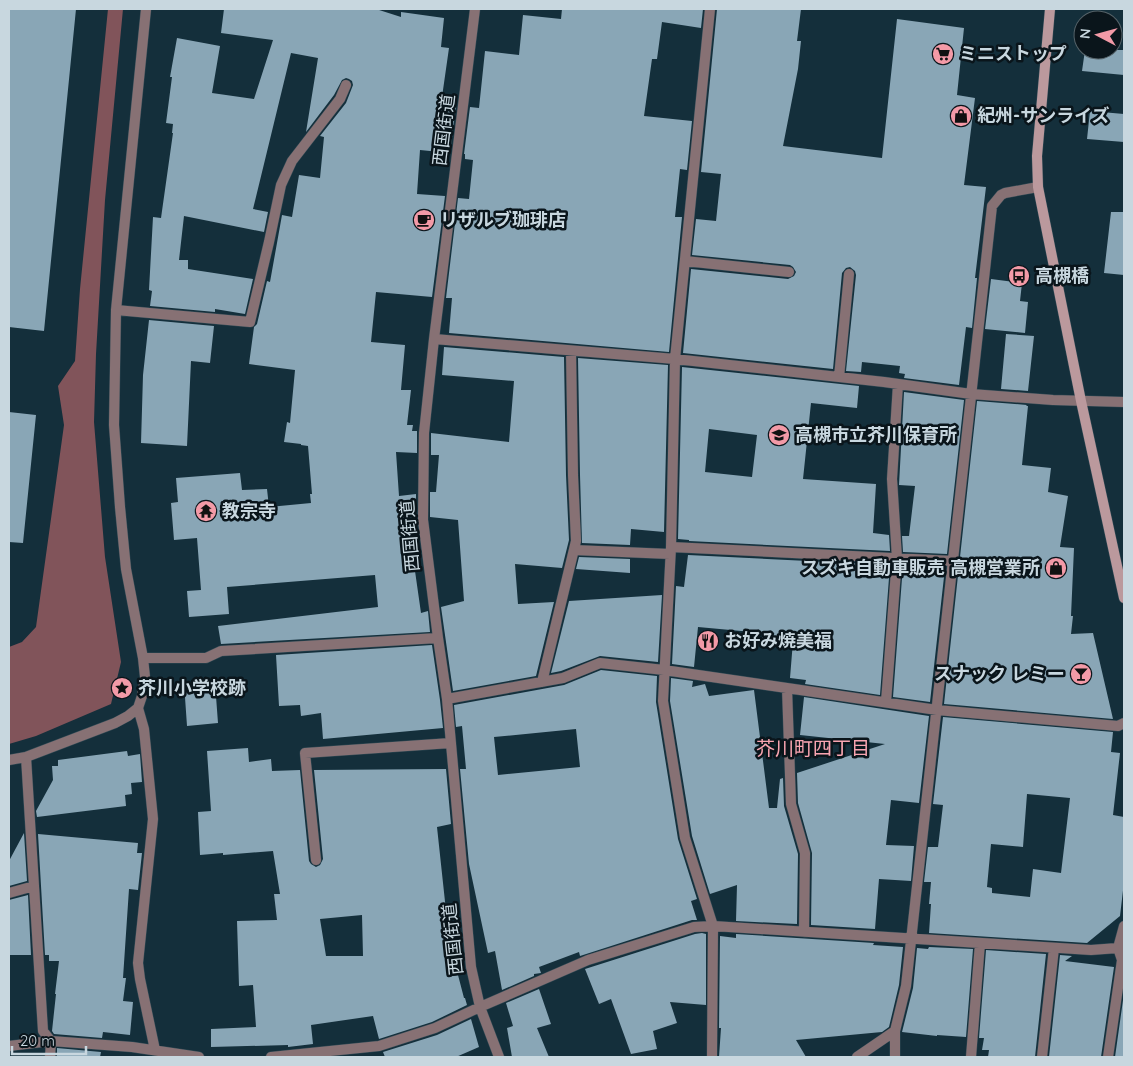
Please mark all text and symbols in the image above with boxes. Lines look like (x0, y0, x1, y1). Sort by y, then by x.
north arrow (1073, 10, 1123, 60)
text: N (1076, 28, 1095, 40)
supermarket icon: ミニストップ (931, 42, 955, 66)
place label: ミニストップ (959, 42, 1067, 65)
street label: 西国街道 (428, 93, 459, 167)
shop icon: 紀州-サンライズ (949, 104, 973, 128)
place label: 紀州-サンライズ (977, 104, 1110, 127)
cafe icon: リザルブ珈琲店 (412, 208, 436, 232)
place label: リザルブ珈琲店 (440, 208, 566, 231)
bus stop icon: 高槻橋 (1007, 264, 1031, 288)
place label: 高槻橋 (1035, 264, 1089, 287)
school or university icon: 高槻市立芥川保育所 (767, 423, 791, 447)
place label: 高槻市立芥川保育所 (795, 423, 957, 446)
temple icon: 教宗寺 (194, 499, 218, 523)
place label: 教宗寺 (222, 499, 276, 522)
street label: 西国街道 (395, 499, 424, 573)
place label: スズキ自動車販売 高槻営業所 (801, 556, 1040, 579)
shop icon: スズキ自動車販売 高槻営業所 (1044, 556, 1068, 580)
restaurant icon: お好み焼美福 (696, 629, 720, 653)
place label: お好み焼美福 (724, 629, 832, 652)
place label: スナック レミー (934, 662, 1065, 685)
bar icon: スナック レミー (1069, 662, 1093, 686)
place icon: 芥川小学校跡 (110, 676, 134, 700)
place label: 芥川小学校跡 (138, 676, 246, 699)
district label: 芥川町四丁目 (756, 736, 870, 760)
street label: 西国街道 (437, 902, 468, 976)
scale bar (12, 1024, 86, 1056)
text: 20 m (20, 1031, 55, 1050)

